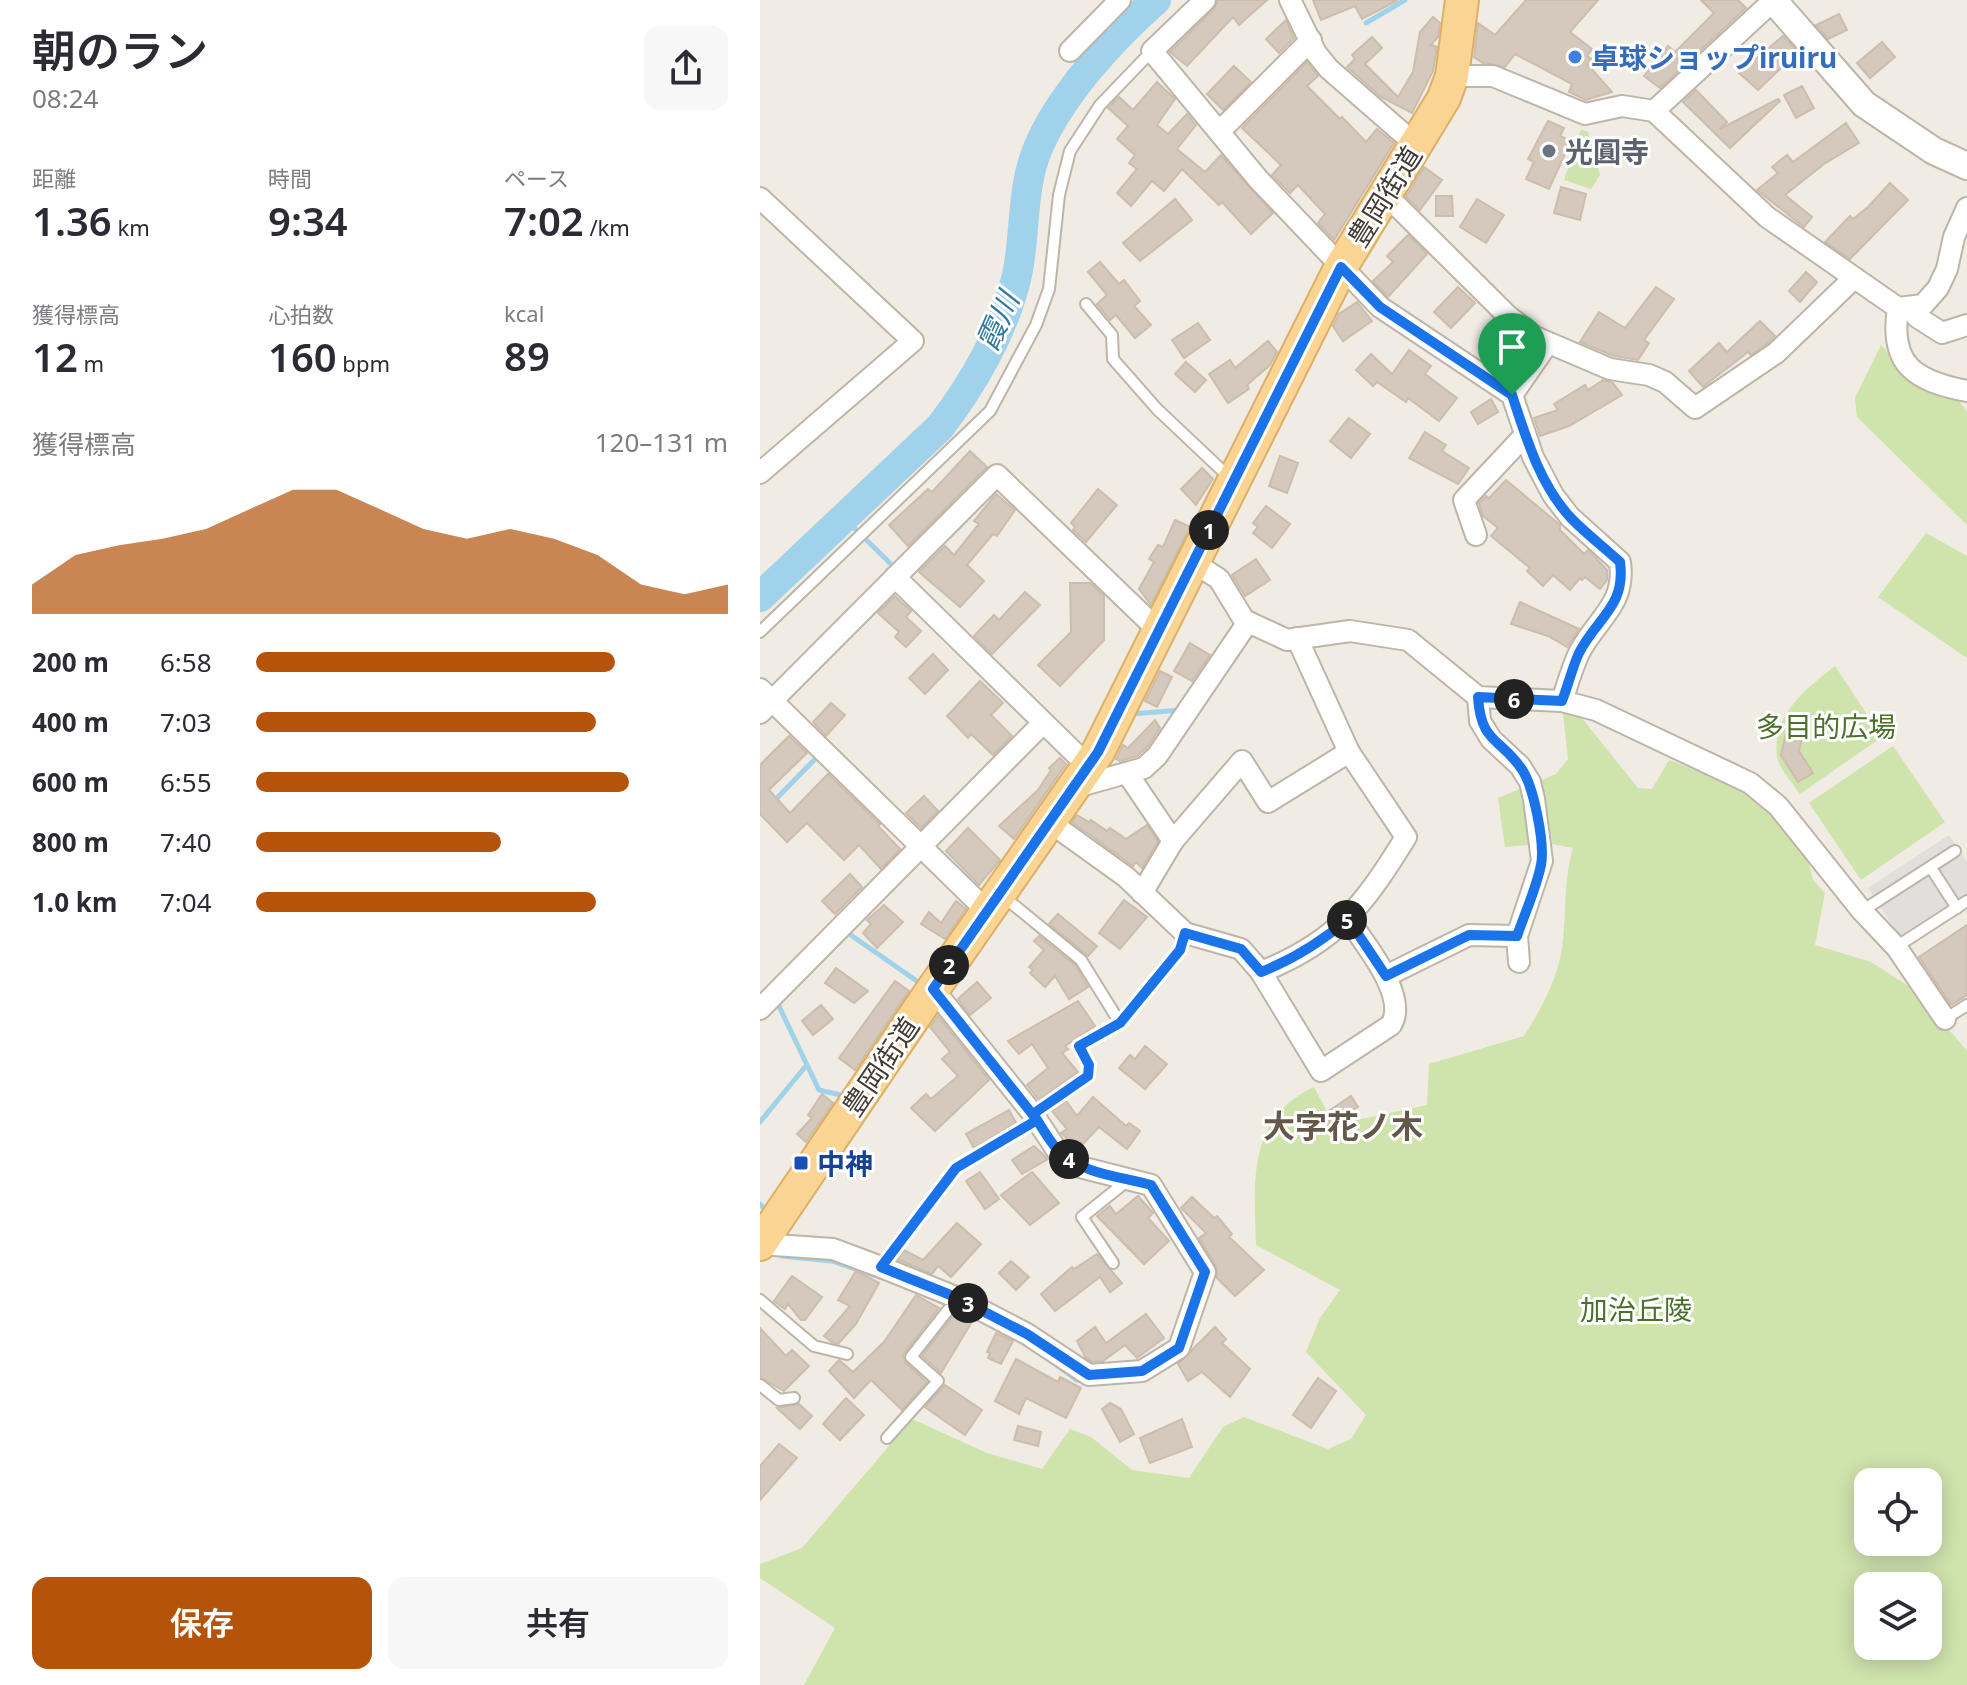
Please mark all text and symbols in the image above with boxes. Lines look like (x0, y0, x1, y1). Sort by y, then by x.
text: 朝のラン (32, 20, 208, 80)
button: share (644, 26, 728, 110)
place label: 卓球ショップiruiru (1591, 38, 1837, 76)
marker: 卓球ショップiruiru (1566, 48, 1584, 66)
text: 08:24 (32, 80, 98, 116)
place label: 光圓寺 (1565, 132, 1649, 170)
street label: 豊岡街道 (1338, 138, 1430, 254)
marker: 光圓寺 (1540, 142, 1558, 160)
text: 距離 (32, 163, 76, 193)
text: 時間 (268, 163, 312, 193)
text: ペース (504, 163, 569, 193)
text: 1.36 (32, 193, 112, 248)
text: 9:34 (268, 193, 348, 248)
text: 7:02 (504, 193, 584, 248)
text: km (112, 212, 150, 242)
text: /km (584, 212, 630, 242)
water label: 霞川 (966, 283, 1029, 357)
text: kcal (504, 298, 544, 328)
text: 獲得標高 (32, 299, 120, 329)
text: 心拍数 (268, 299, 334, 329)
pin (1478, 313, 1546, 395)
icon: arrive (1490, 325, 1534, 369)
text: 89 (504, 328, 550, 383)
text: 12 (32, 329, 78, 384)
text: 160 (268, 329, 337, 384)
text: m (78, 348, 104, 378)
text: bpm (337, 348, 390, 378)
text: 120–131 m (595, 424, 728, 460)
text: 獲得標高 (32, 426, 136, 462)
pin: 1 (1189, 510, 1229, 550)
text: 1 (1203, 515, 1215, 545)
text: 200 m (32, 644, 109, 680)
text: 6:58 (160, 644, 212, 680)
pin: 6 (1494, 679, 1534, 719)
text: 6 (1508, 684, 1520, 714)
text: 400 m (32, 704, 109, 740)
text: 7:03 (160, 704, 212, 740)
park label: 多目的広場 (1756, 707, 1896, 745)
text: 600 m (32, 764, 109, 800)
text: 6:55 (160, 764, 212, 800)
text: 800 m (32, 824, 109, 860)
text: 7:40 (160, 824, 212, 860)
text: 1.0 km (32, 884, 117, 920)
text: 7:04 (160, 884, 212, 920)
pin: 5 (1327, 900, 1367, 940)
text: 5 (1341, 905, 1353, 935)
pin: 2 (929, 945, 969, 985)
text: 2 (943, 950, 955, 980)
street label: 豊岡街道 (833, 1009, 927, 1123)
district label: 大字花ノ木 (1263, 1104, 1423, 1147)
pin: 4 (1049, 1139, 1089, 1179)
place label: 中神 (817, 1144, 873, 1182)
text: 4 (1063, 1144, 1075, 1174)
marker: 中神 (792, 1154, 810, 1172)
pin: 3 (948, 1283, 988, 1323)
text: 3 (962, 1288, 974, 1318)
park label: 加治丘陵 (1580, 1290, 1692, 1328)
map controls (1854, 1468, 1942, 1660)
button: locate (1854, 1468, 1942, 1556)
button: layers (1854, 1572, 1942, 1660)
button: 保存 (32, 1577, 372, 1669)
button: 共有 (388, 1577, 728, 1669)

